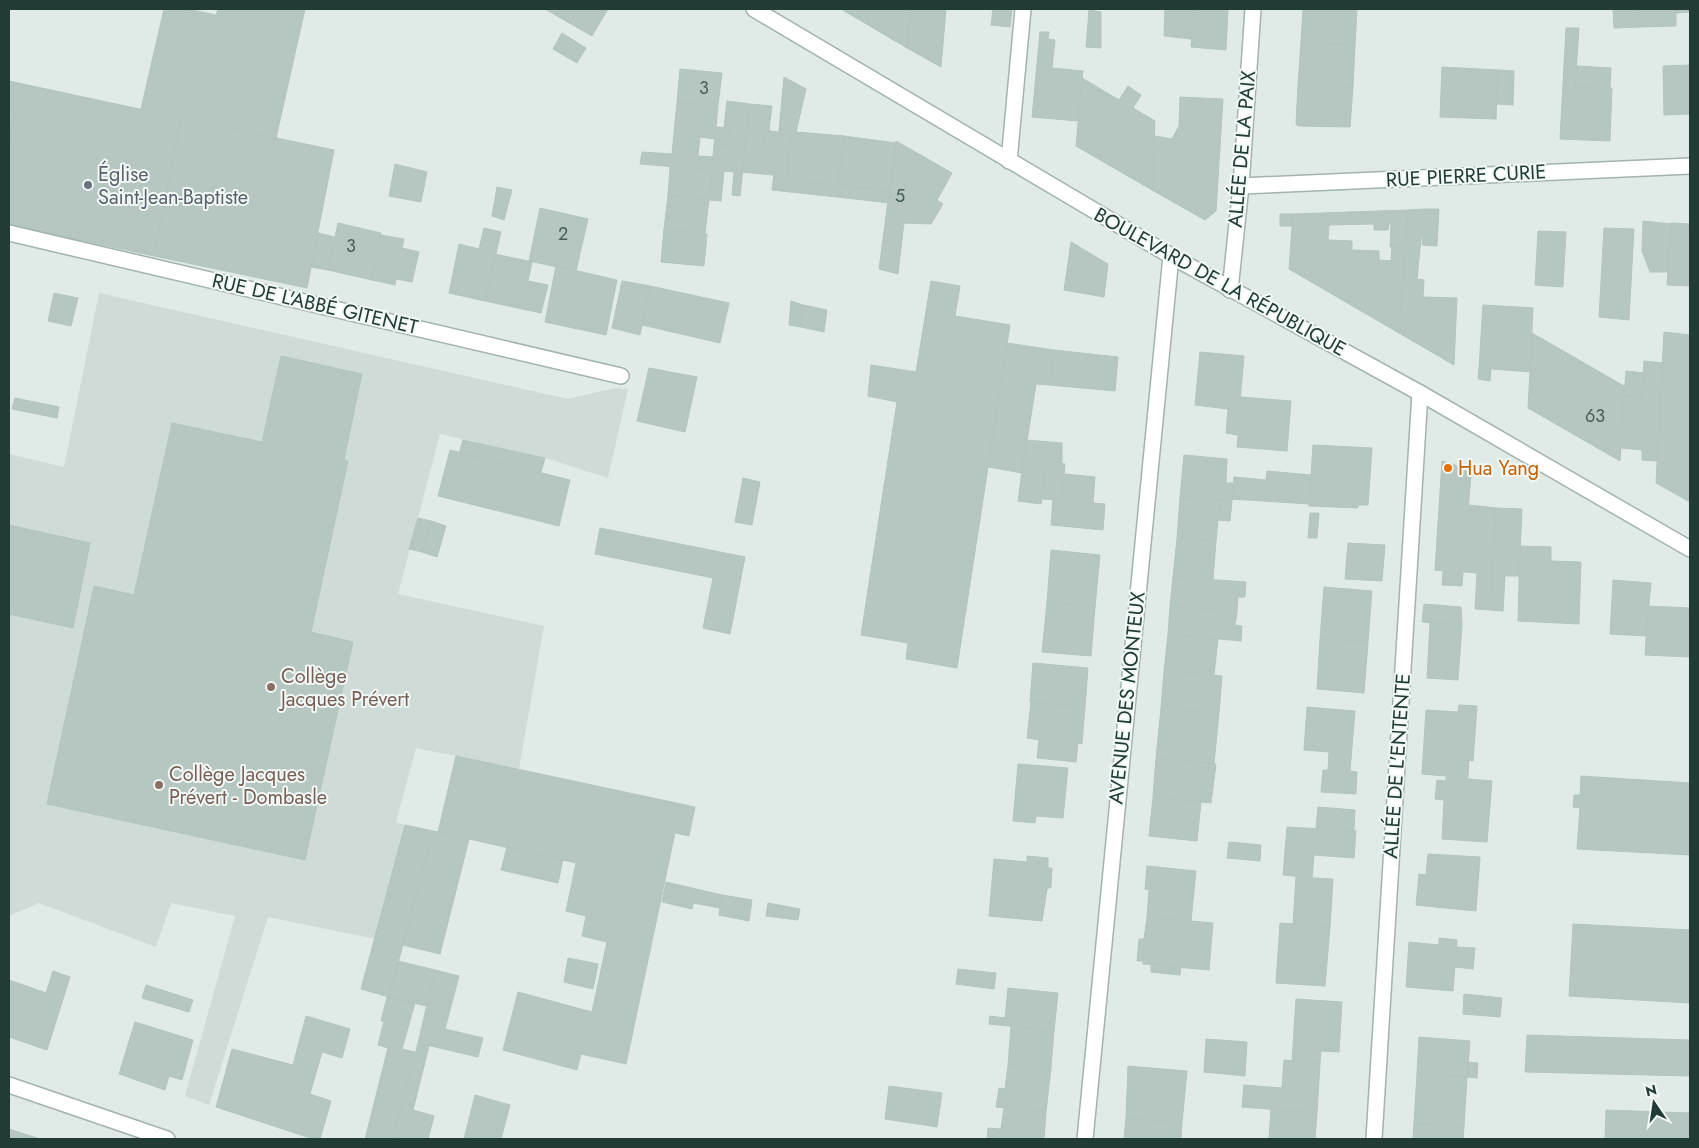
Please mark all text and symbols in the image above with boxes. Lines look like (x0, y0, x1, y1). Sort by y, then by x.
street label: ALLÉE DE LA PAIX (1221, 69, 1263, 229)
house number: 3 (699, 75, 709, 101)
street label: RUE PIERRE CURIE (1385, 157, 1547, 195)
place label: Église Saint-Jean-Baptiste (98, 160, 248, 212)
marker: Église Saint-Jean-Baptiste (82, 179, 94, 191)
house number: 5 (895, 183, 905, 209)
street label: BOULEVARD DE LA RÉPUBLIQUE (1089, 200, 1351, 364)
house number: 2 (558, 221, 568, 247)
house number: 3 (346, 233, 356, 259)
street label: RUE DE L'ABBÉ GITENET (209, 266, 421, 342)
house number: 63 (1585, 403, 1605, 429)
place label: Hua Yang (1458, 454, 1539, 483)
marker: Hua Yang (1442, 462, 1454, 474)
street label: AVENUE DES MONTEUX (1101, 590, 1153, 806)
place label: Collège Jacques Prévert (278, 662, 409, 714)
street label: ALLÉE DE L'ENTENTE (1376, 673, 1418, 859)
marker: Collège Jacques Prévert (265, 681, 277, 693)
place label: Collège Jacques Prévert - Dombasle (169, 760, 327, 812)
marker: Collège Jacques Prévert - Dombasle (153, 779, 165, 791)
north arrow (1629, 1078, 1679, 1128)
text: N (1643, 1079, 1659, 1101)

